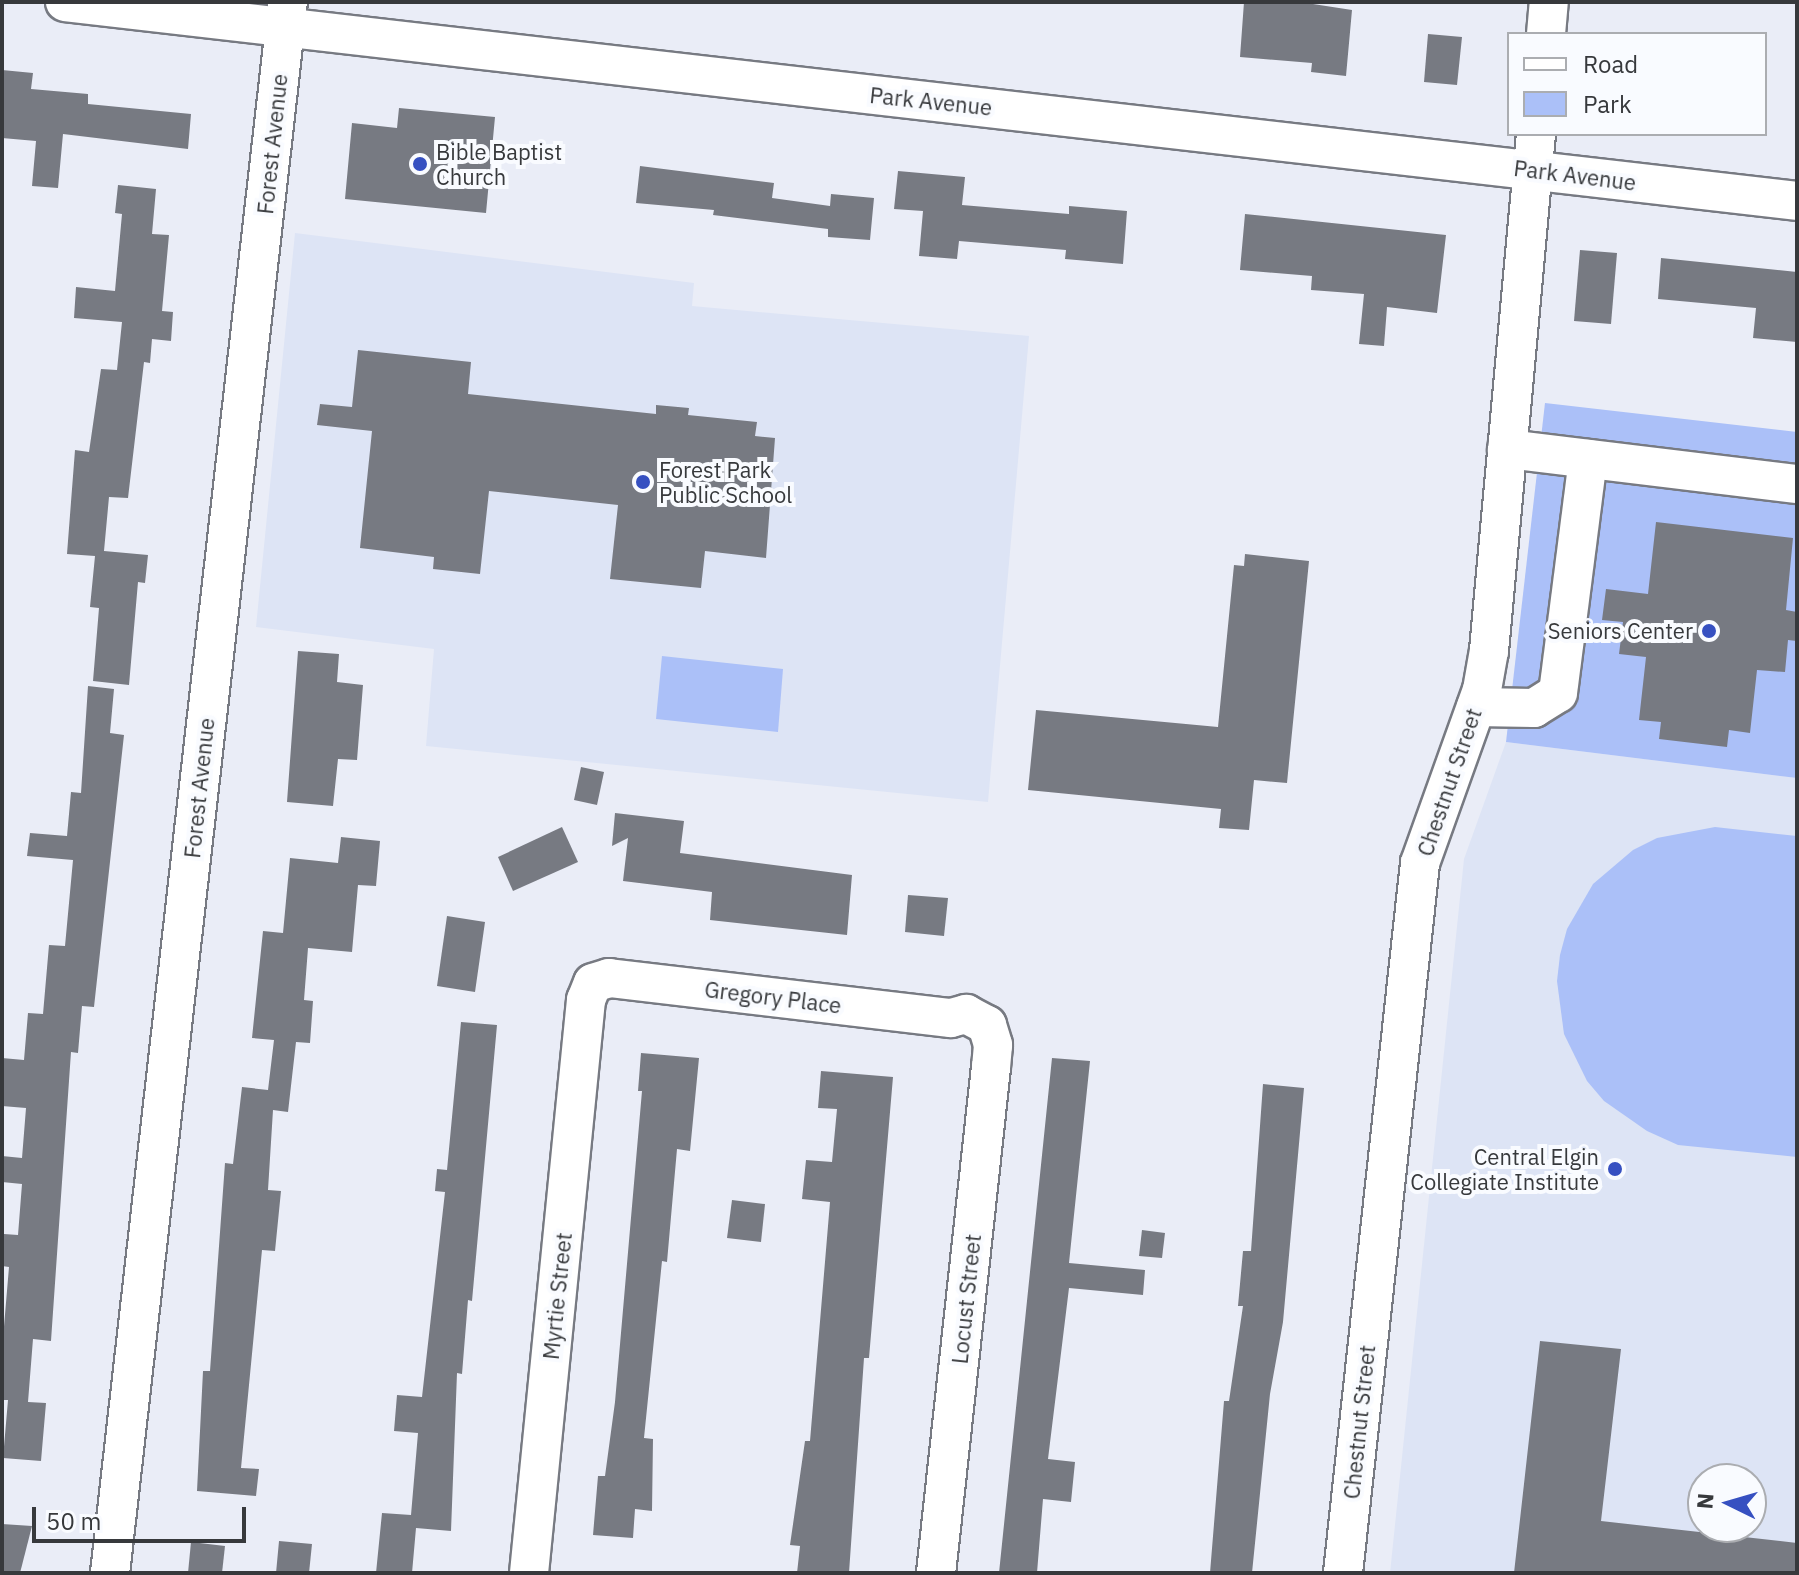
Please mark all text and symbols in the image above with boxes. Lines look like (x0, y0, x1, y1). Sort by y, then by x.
legend (1507, 32, 1767, 136)
text: Road (1583, 48, 1638, 80)
street label: Forest Avenue (252, 72, 292, 216)
street label: Park Avenue (868, 81, 994, 121)
text: Park (1583, 88, 1632, 120)
place label: Bible Baptist Church (436, 138, 562, 190)
street label: Park Avenue (1512, 154, 1638, 196)
marker: Bible Baptist Church (411, 155, 429, 173)
place label: Forest Park Public School (659, 456, 792, 508)
marker: Forest Park Public School (634, 473, 652, 491)
place label: Seniors Center (1548, 618, 1693, 644)
marker: Seniors Center (1700, 622, 1718, 640)
street label: Chestnut Street (1411, 705, 1487, 859)
street label: Forest Avenue (179, 716, 219, 860)
street label: Gregory Place (703, 976, 843, 1018)
place label: Central Elgin Collegiate Institute (1410, 1143, 1599, 1194)
marker: Central Elgin Collegiate Institute (1606, 1160, 1624, 1178)
street label: Myrtie Street (537, 1231, 577, 1361)
street label: Locust Street (946, 1233, 986, 1365)
street label: Chestnut Street (1338, 1344, 1380, 1500)
north arrow (1687, 1463, 1767, 1543)
scale bar (36, 1491, 250, 1541)
text: N (1689, 1492, 1720, 1510)
text: 50 m (46, 1505, 101, 1537)

